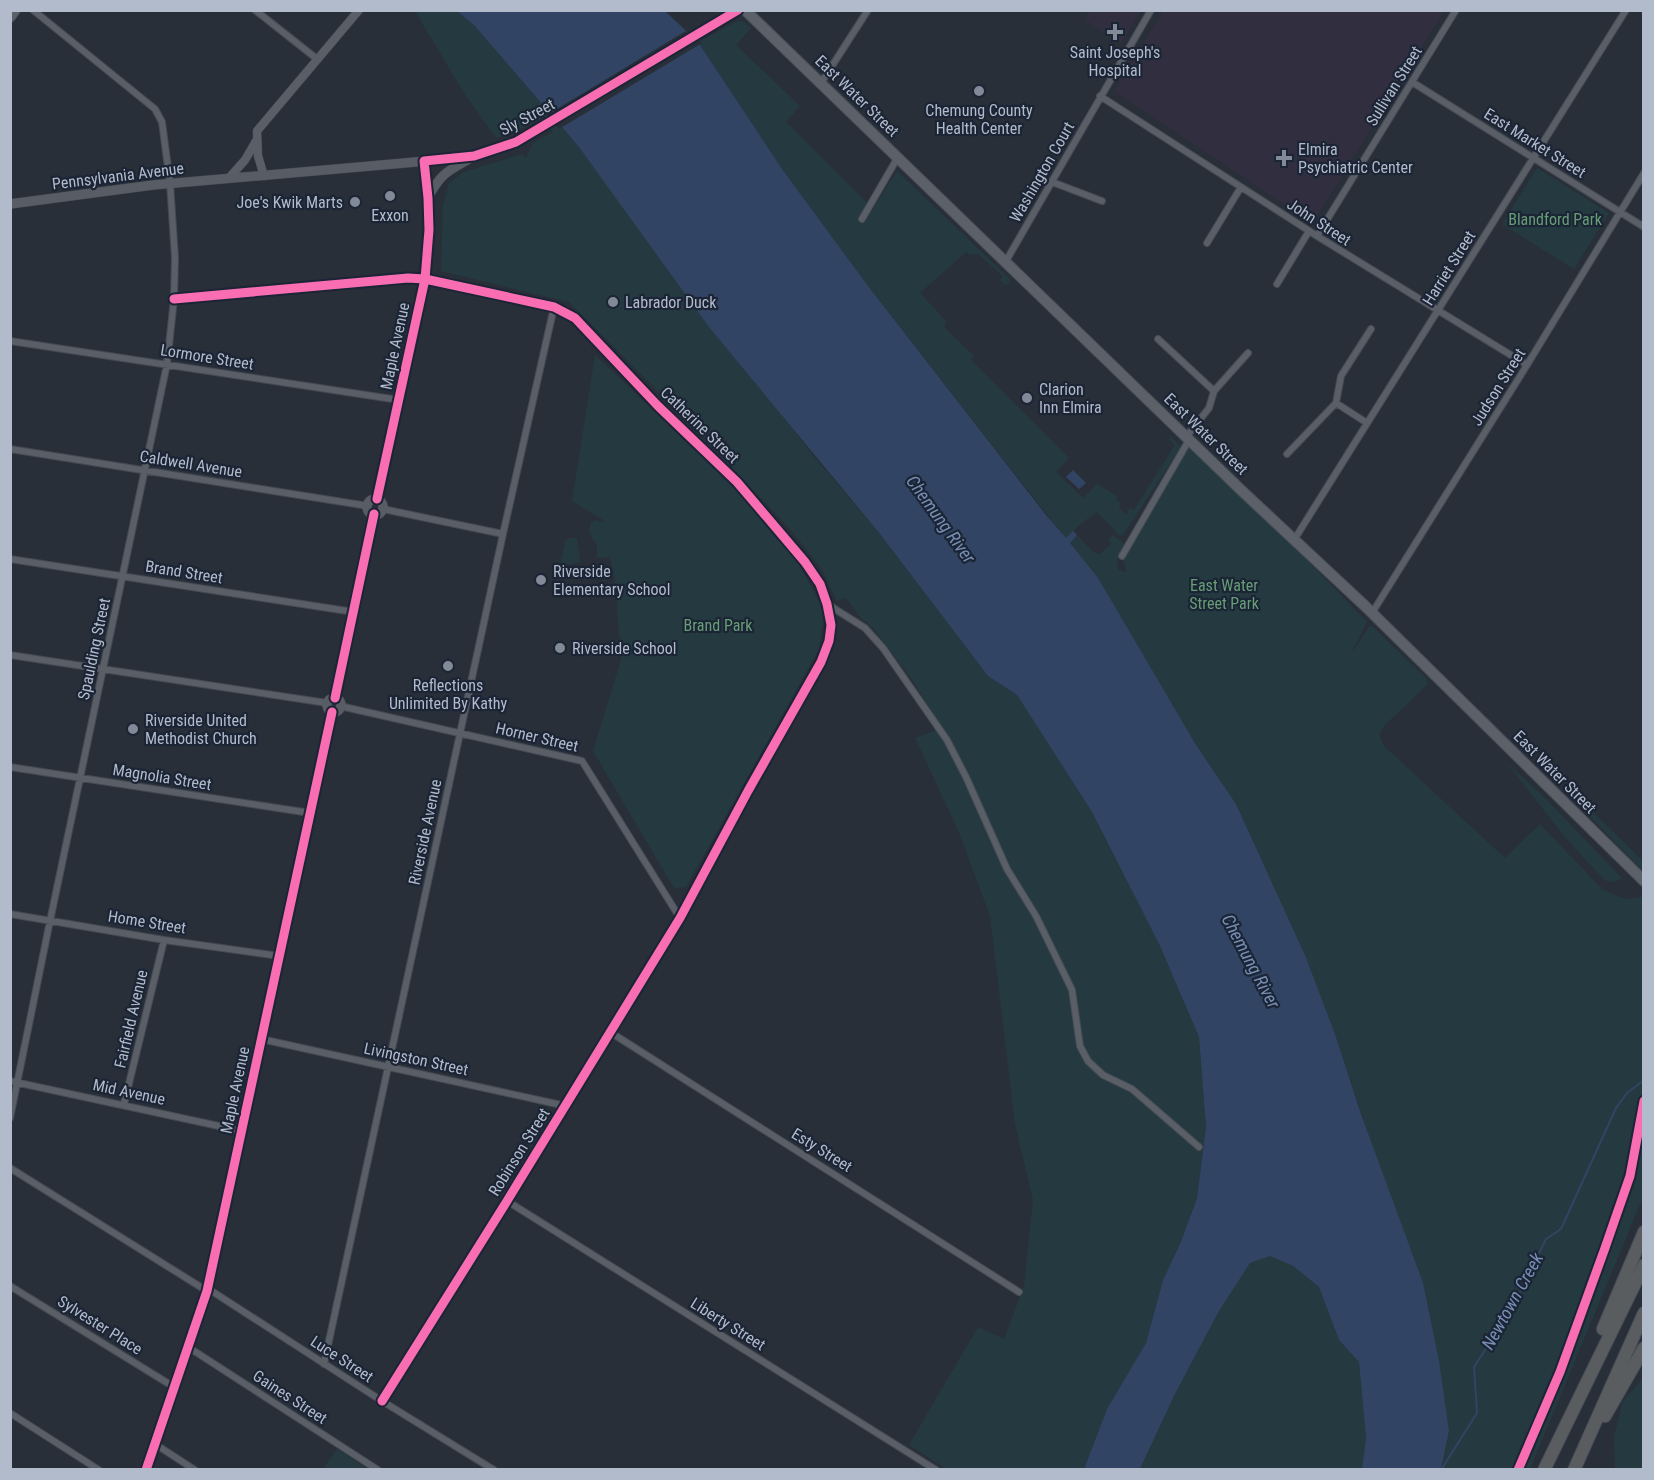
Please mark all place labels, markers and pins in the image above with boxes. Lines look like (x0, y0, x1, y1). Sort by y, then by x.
marker: Saint Joseph's Hospital (1106, 23, 1124, 41)
place label: Saint Joseph's Hospital (1070, 43, 1160, 80)
marker: Chemung County Health Center (972, 84, 986, 98)
place label: Chemung County Health Center (925, 101, 1033, 138)
place label: Elmira Psychiatric Center (1298, 140, 1413, 177)
marker: Elmira Psychiatric Center (1275, 149, 1293, 167)
marker: Exxon (383, 189, 397, 203)
place label: Joe's Kwik Marts (236, 193, 343, 212)
marker: Joe's Kwik Marts (348, 195, 362, 209)
place label: Exxon (371, 206, 409, 225)
place label: Labrador Duck (625, 293, 717, 312)
marker: Labrador Duck (606, 295, 620, 309)
place label: Clarion Inn Elmira (1039, 380, 1102, 417)
marker: Clarion Inn Elmira (1020, 391, 1034, 405)
place label: Riverside Elementary School (553, 562, 670, 599)
marker: Riverside Elementary School (534, 573, 548, 587)
place label: Riverside School (572, 639, 677, 658)
marker: Riverside School (553, 641, 567, 655)
marker: Reflections Unlimited By Kathy (441, 659, 455, 673)
place label: Reflections Unlimited By Kathy (389, 676, 507, 713)
place label: Riverside United Methodist Church (145, 711, 257, 748)
marker: Riverside United Methodist Church (126, 722, 140, 736)

